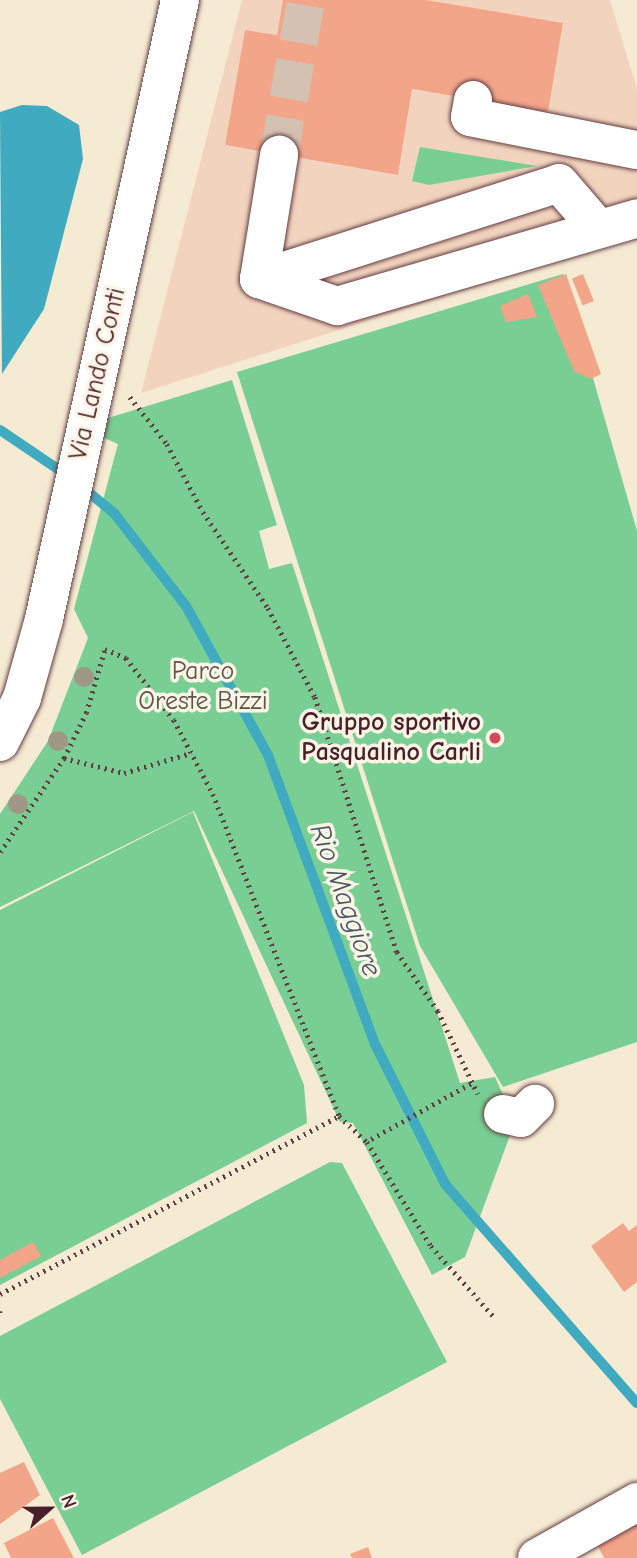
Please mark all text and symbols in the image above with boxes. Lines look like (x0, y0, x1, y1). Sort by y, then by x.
street label: Via Lando Conti (63, 285, 133, 463)
park label: Parco Oreste Bizzi (138, 656, 268, 718)
place label: Gruppo sportivo Pasqualino Carli (301, 707, 481, 768)
marker: Gruppo sportivo Pasqualino Carli (487, 730, 503, 746)
water label: Rio Maggiore (303, 819, 389, 981)
north arrow (14, 1474, 84, 1544)
text: N (56, 1492, 81, 1511)

